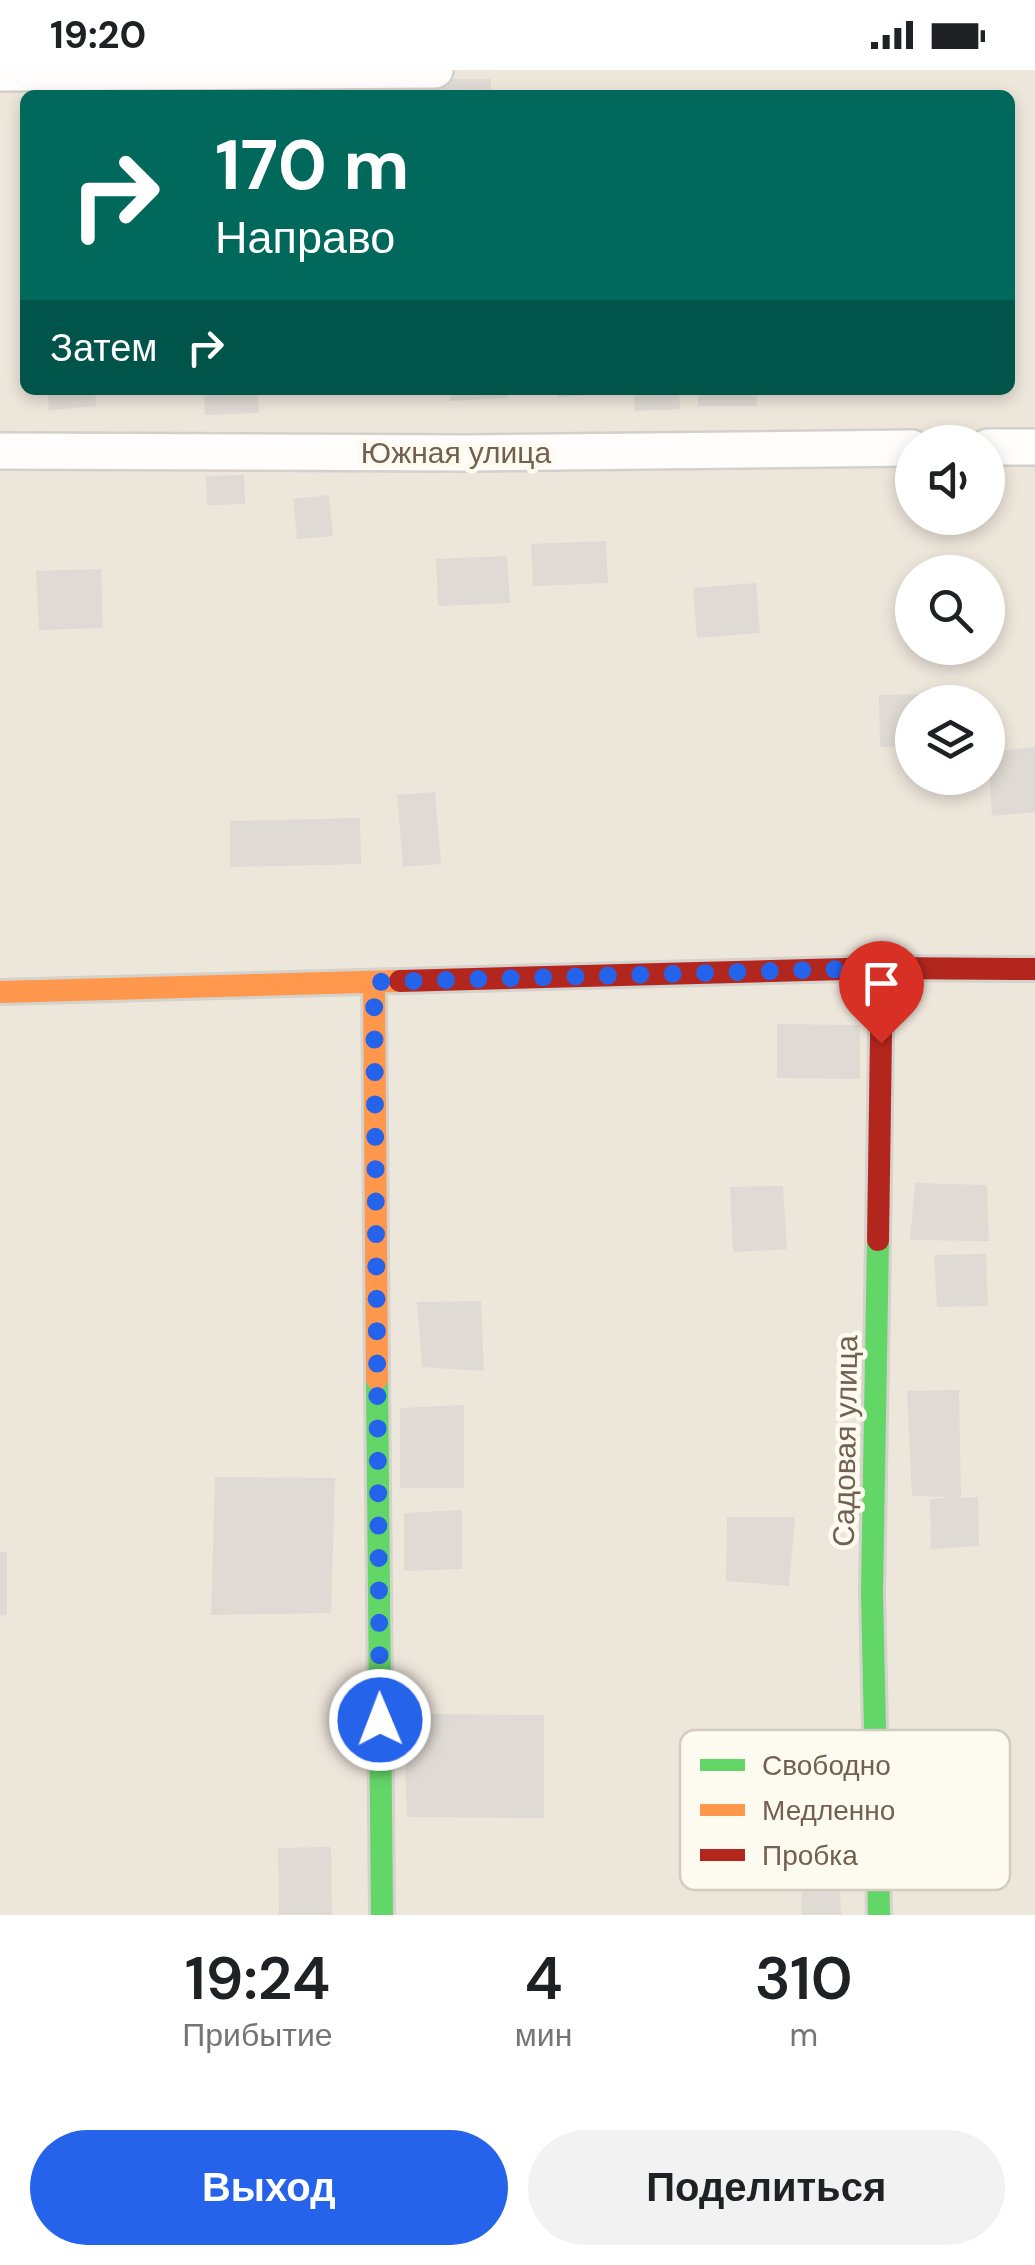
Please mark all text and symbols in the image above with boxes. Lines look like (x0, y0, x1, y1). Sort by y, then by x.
text: 19:20 (50, 10, 146, 60)
text: 170 m (215, 120, 409, 211)
icon: right (50, 130, 180, 260)
text: Направо (215, 208, 395, 267)
icon: right (178, 320, 233, 375)
text: Затем (50, 323, 158, 373)
map controls (895, 425, 1005, 795)
button: sound (895, 425, 1005, 535)
street label: Южная улица (361, 433, 551, 472)
button: search (895, 555, 1005, 665)
button: layers (895, 685, 1005, 795)
pin (839, 941, 924, 1044)
icon: arrive (854, 956, 909, 1011)
street label: Садовая улица (824, 1334, 866, 1547)
position arrow (328, 1668, 432, 1772)
legend (680, 1730, 1010, 1890)
text: Свободно (762, 1747, 891, 1784)
text: Медленно (762, 1792, 895, 1829)
text: Пробка (762, 1837, 858, 1874)
text: 19:24 (185, 1939, 330, 2018)
text: 4 (524, 1939, 563, 2018)
text: 310 (755, 1939, 853, 2018)
text: Прибытие (182, 2014, 333, 2056)
text: мин (515, 2014, 572, 2056)
text: m (789, 2014, 818, 2056)
button: Выход (30, 2130, 508, 2245)
button: Поделиться (528, 2130, 1005, 2245)

